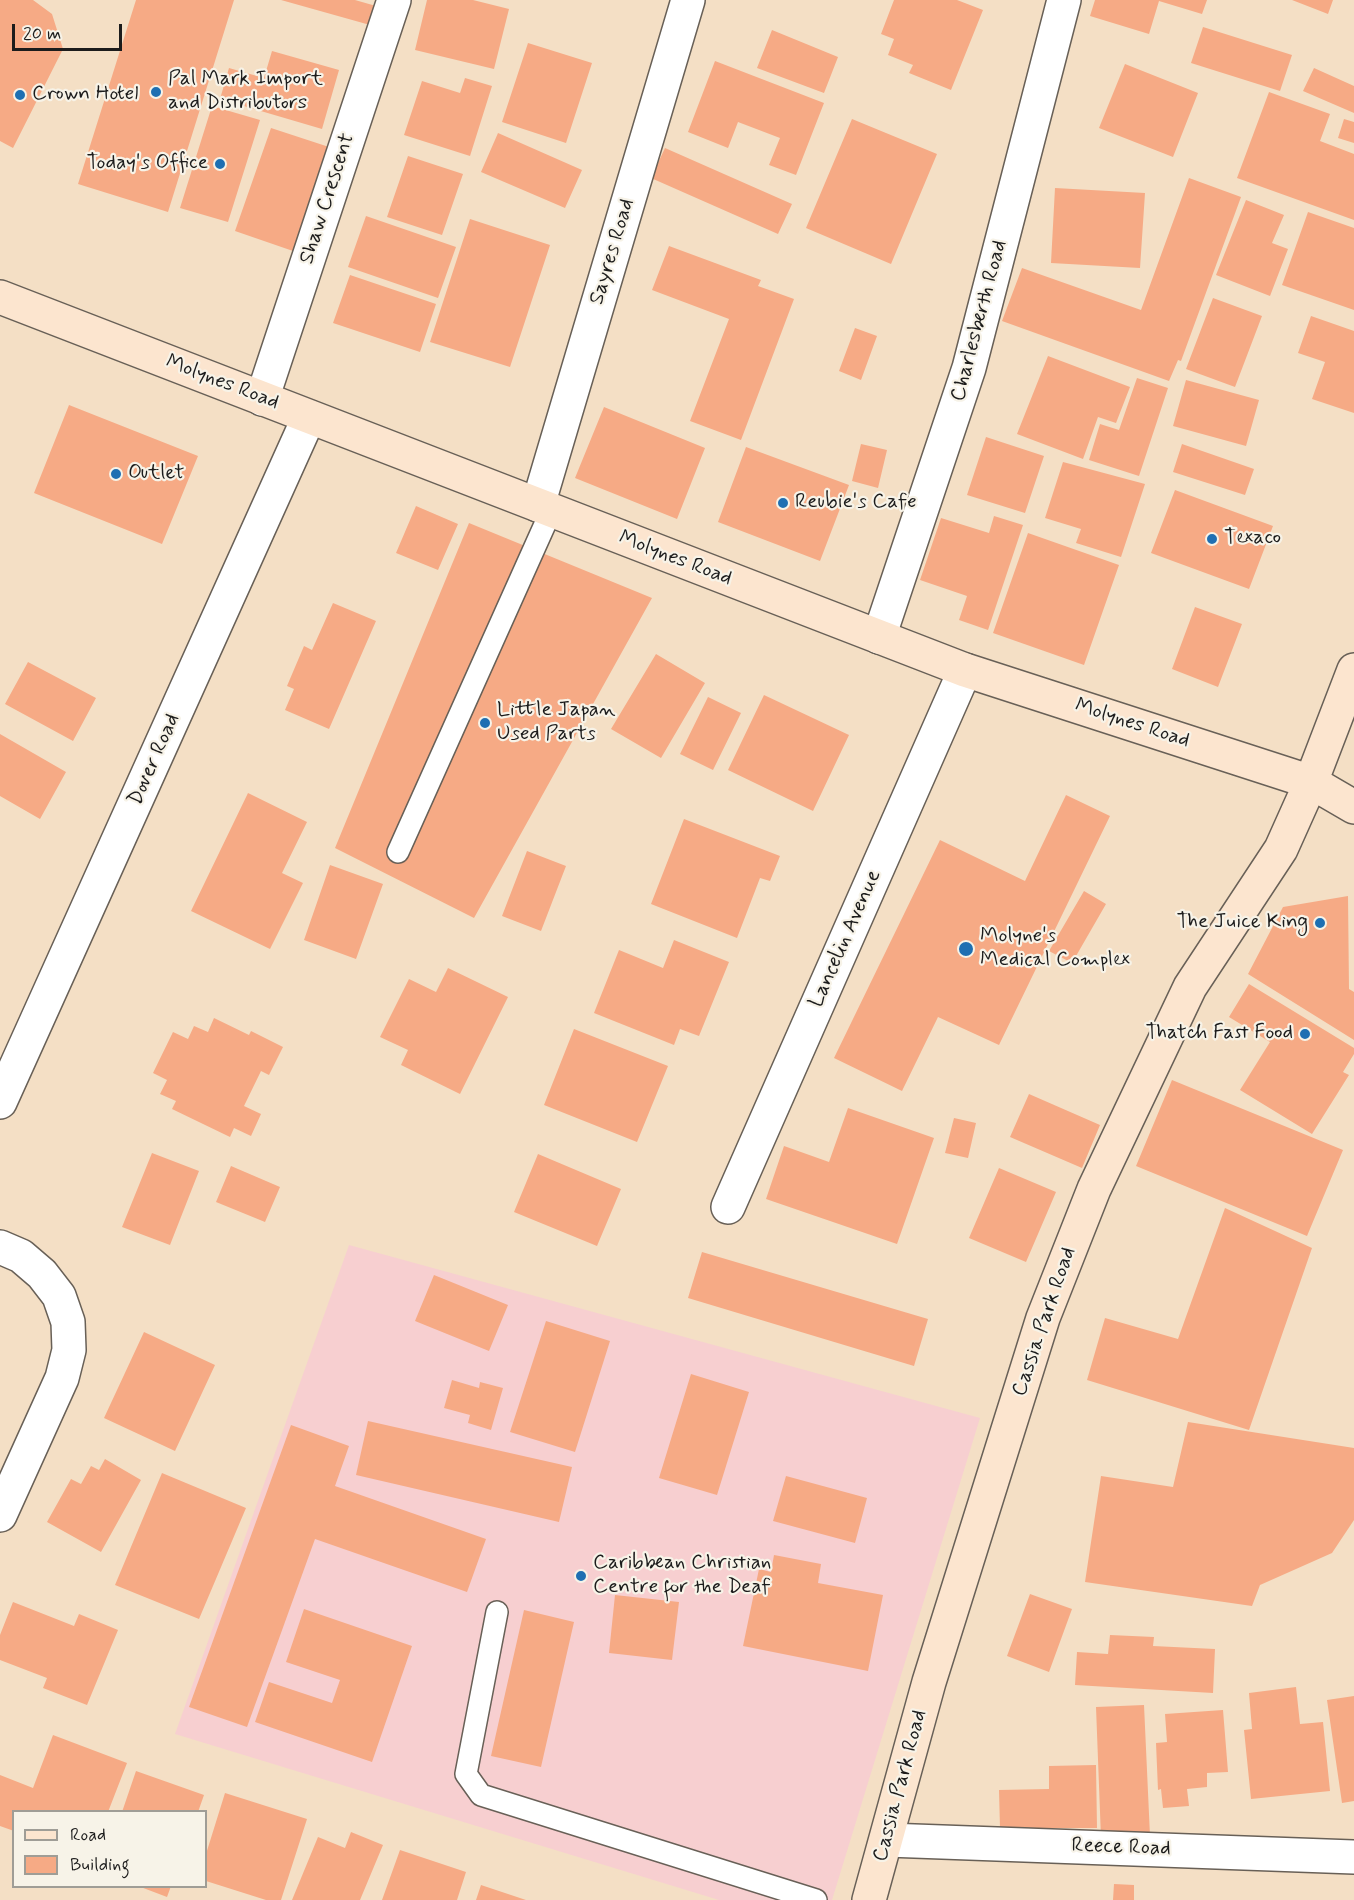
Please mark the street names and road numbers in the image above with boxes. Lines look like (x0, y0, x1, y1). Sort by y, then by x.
street label: Shaw Crescent (295, 130, 361, 268)
street label: Sayres Road (585, 196, 641, 308)
street label: Charlesberth Road (946, 238, 1014, 404)
street label: Molynes Road (162, 350, 282, 416)
street label: Molynes Road (615, 526, 735, 592)
street label: Molynes Road (1071, 694, 1193, 754)
street label: Dover Road (124, 710, 186, 810)
street label: Lancelin Avenue (804, 866, 888, 1012)
street label: Cassia Park Road (1008, 1244, 1082, 1400)
street label: Cassia Park Road (869, 1707, 933, 1865)
street label: Reece Road (1071, 1834, 1171, 1862)

